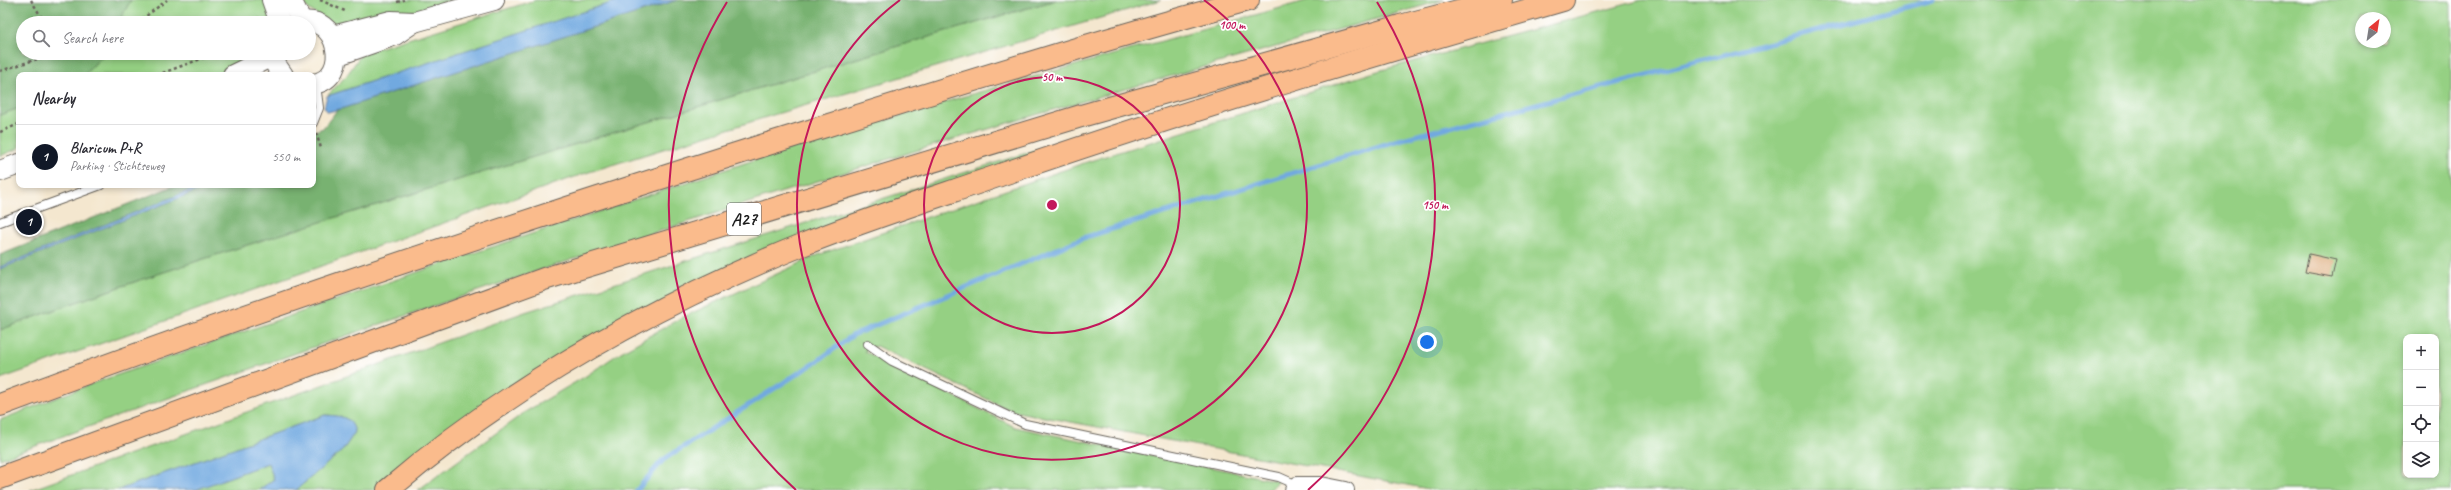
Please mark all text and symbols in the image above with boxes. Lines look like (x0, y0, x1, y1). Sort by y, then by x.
north arrow (2355, 12, 2391, 48)
search box (16, 16, 316, 60)
text: 100 m (1219, 17, 1246, 33)
icon: search (30, 27, 52, 49)
text: Search here (62, 29, 123, 48)
text: 50 m (1042, 69, 1063, 85)
text: Nearby (32, 88, 75, 109)
text: Blaricum P+R (70, 139, 141, 158)
text: 1 (42, 149, 48, 165)
text: 550 m (272, 149, 300, 165)
text: Parking · Stichtseweg (70, 158, 165, 174)
text: 150 m (1422, 197, 1449, 213)
centre of rings (1045, 198, 1059, 212)
road number: A27 (727, 203, 761, 235)
pin: 1 (16, 207, 42, 237)
your location (1417, 332, 1437, 352)
map controls (2403, 334, 2439, 478)
button: + (2403, 334, 2439, 370)
button: − (2403, 370, 2439, 406)
button: locate (2403, 406, 2439, 442)
button: layers (2403, 442, 2439, 478)

